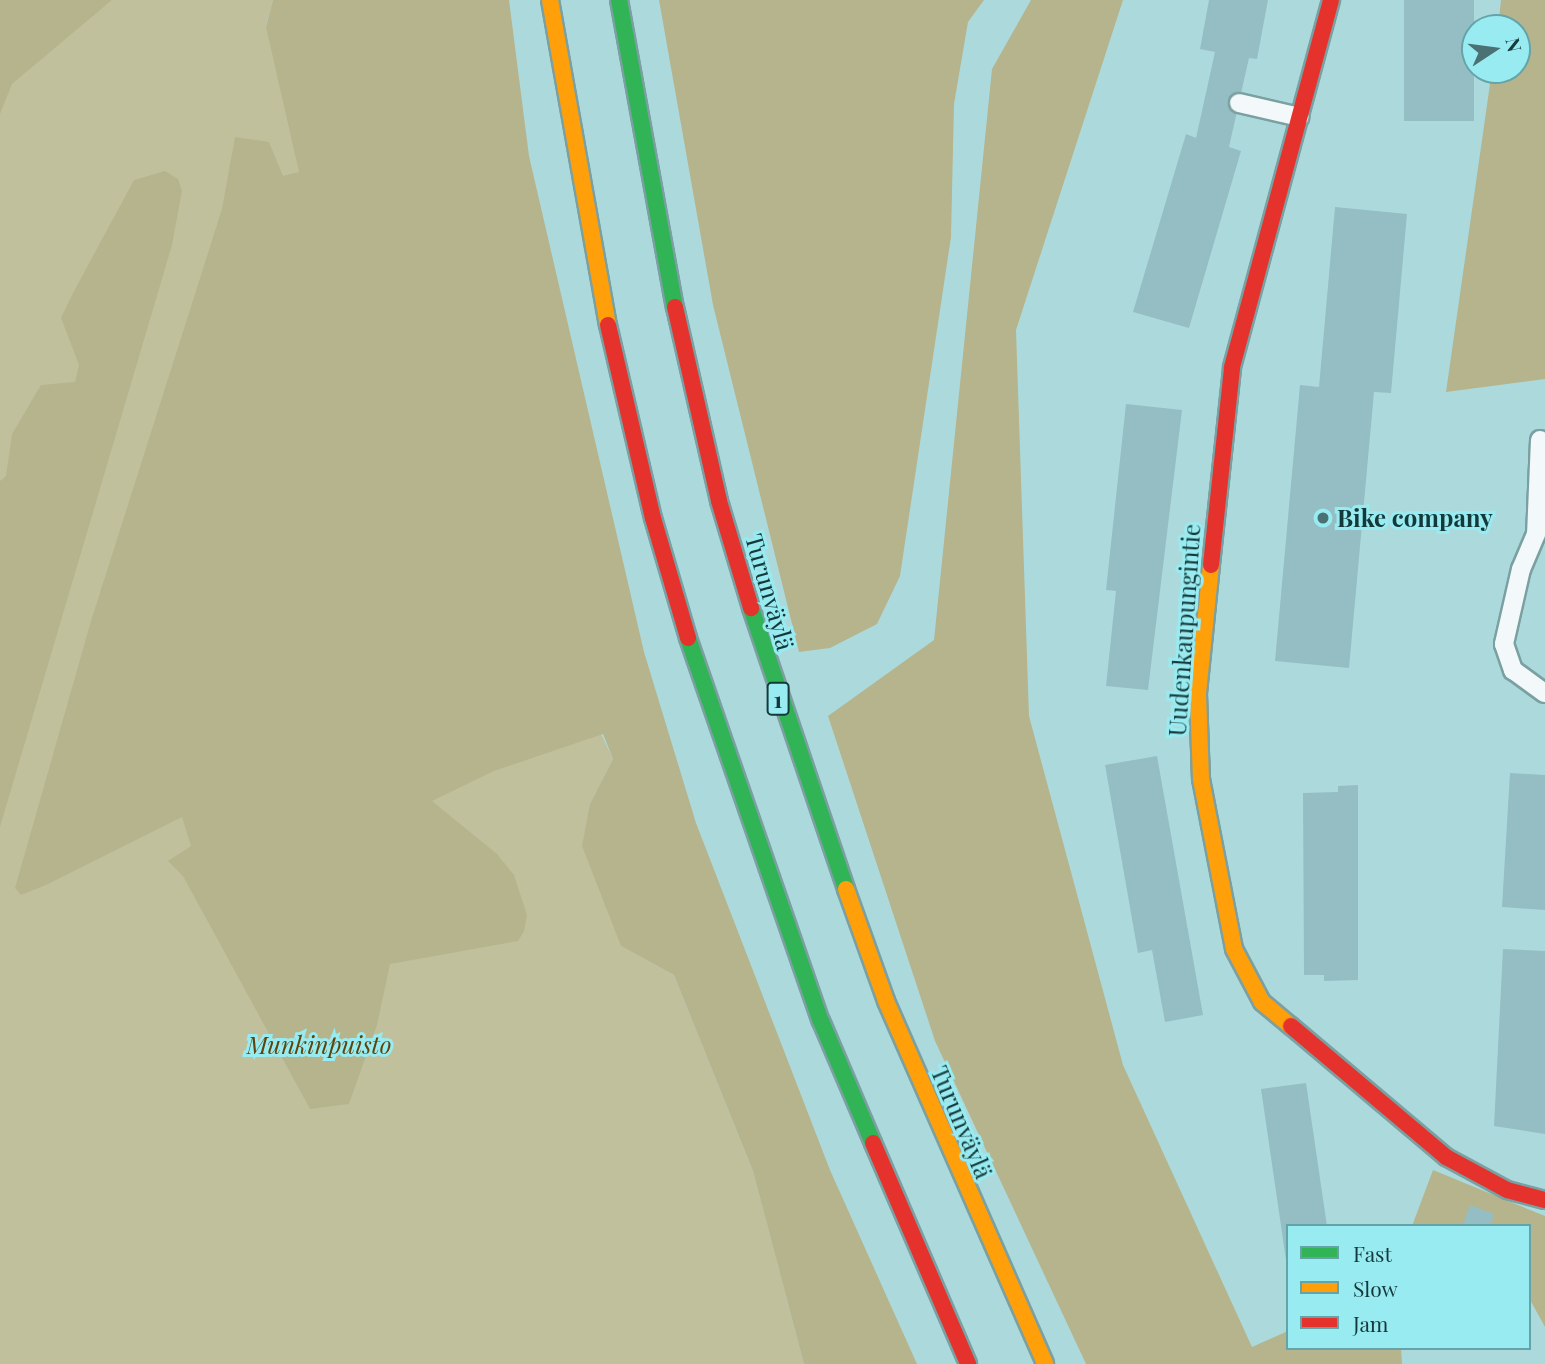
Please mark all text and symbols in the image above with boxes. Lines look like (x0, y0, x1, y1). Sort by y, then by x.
north arrow (1461, 14, 1531, 84)
text: N (1500, 35, 1529, 54)
place label: Bike company (1337, 504, 1493, 532)
marker: Bike company (1315, 510, 1331, 526)
street label: Uudenkaupungintie (1162, 523, 1206, 737)
street label: Turunväylä (740, 531, 800, 653)
road number: 1 (766, 680, 790, 719)
park label: Munkinpuisto (247, 1031, 391, 1059)
street label: Turunväylä (925, 1061, 999, 1183)
legend (1286, 1224, 1531, 1350)
text: Fast (1353, 1239, 1392, 1267)
text: Slow (1353, 1274, 1398, 1302)
text: Jam (1353, 1309, 1389, 1337)

